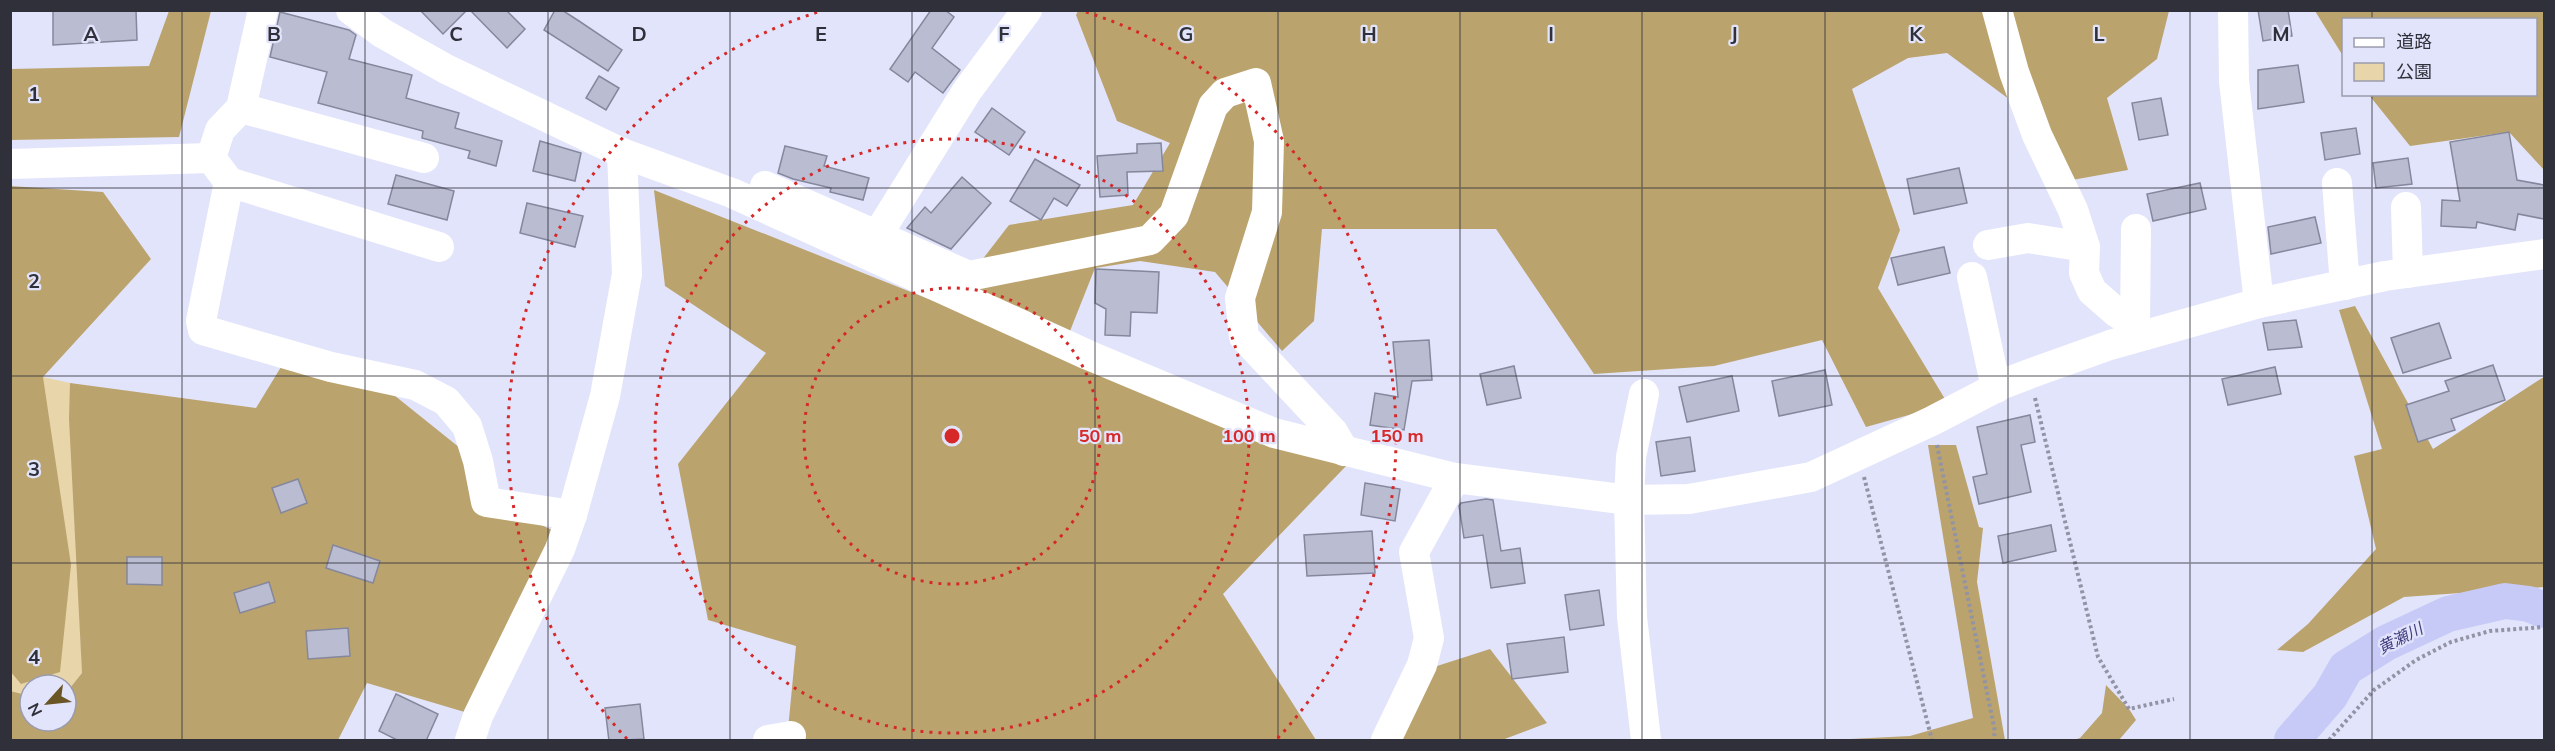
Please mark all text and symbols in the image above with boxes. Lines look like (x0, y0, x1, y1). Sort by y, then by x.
legend (2342, 18, 2537, 96)
text: A (84, 21, 99, 46)
text: B (267, 21, 281, 46)
text: C (449, 21, 463, 46)
text: D (631, 21, 647, 46)
text: E (815, 21, 827, 46)
text: F (998, 21, 1010, 46)
text: G (1179, 21, 1193, 46)
text: H (1361, 21, 1377, 46)
text: I (1548, 21, 1554, 46)
text: J (1730, 21, 1738, 46)
text: K (1909, 21, 1923, 46)
text: L (2093, 21, 2105, 46)
text: M (2272, 21, 2290, 46)
text: 道路 (2396, 30, 2432, 53)
text: 公園 (2396, 60, 2432, 83)
text: 1 (28, 81, 40, 106)
text: 2 (28, 268, 40, 293)
text: 50 m (1079, 424, 1121, 447)
text: 100 m (1222, 424, 1276, 447)
text: 150 m (1370, 424, 1424, 447)
centre of rings (942, 426, 962, 446)
text: 3 (28, 456, 40, 481)
water label: 黄瀬川 (2374, 617, 2428, 658)
text: 4 (28, 644, 40, 669)
north arrow (18, 673, 78, 733)
text: N (23, 700, 46, 720)

